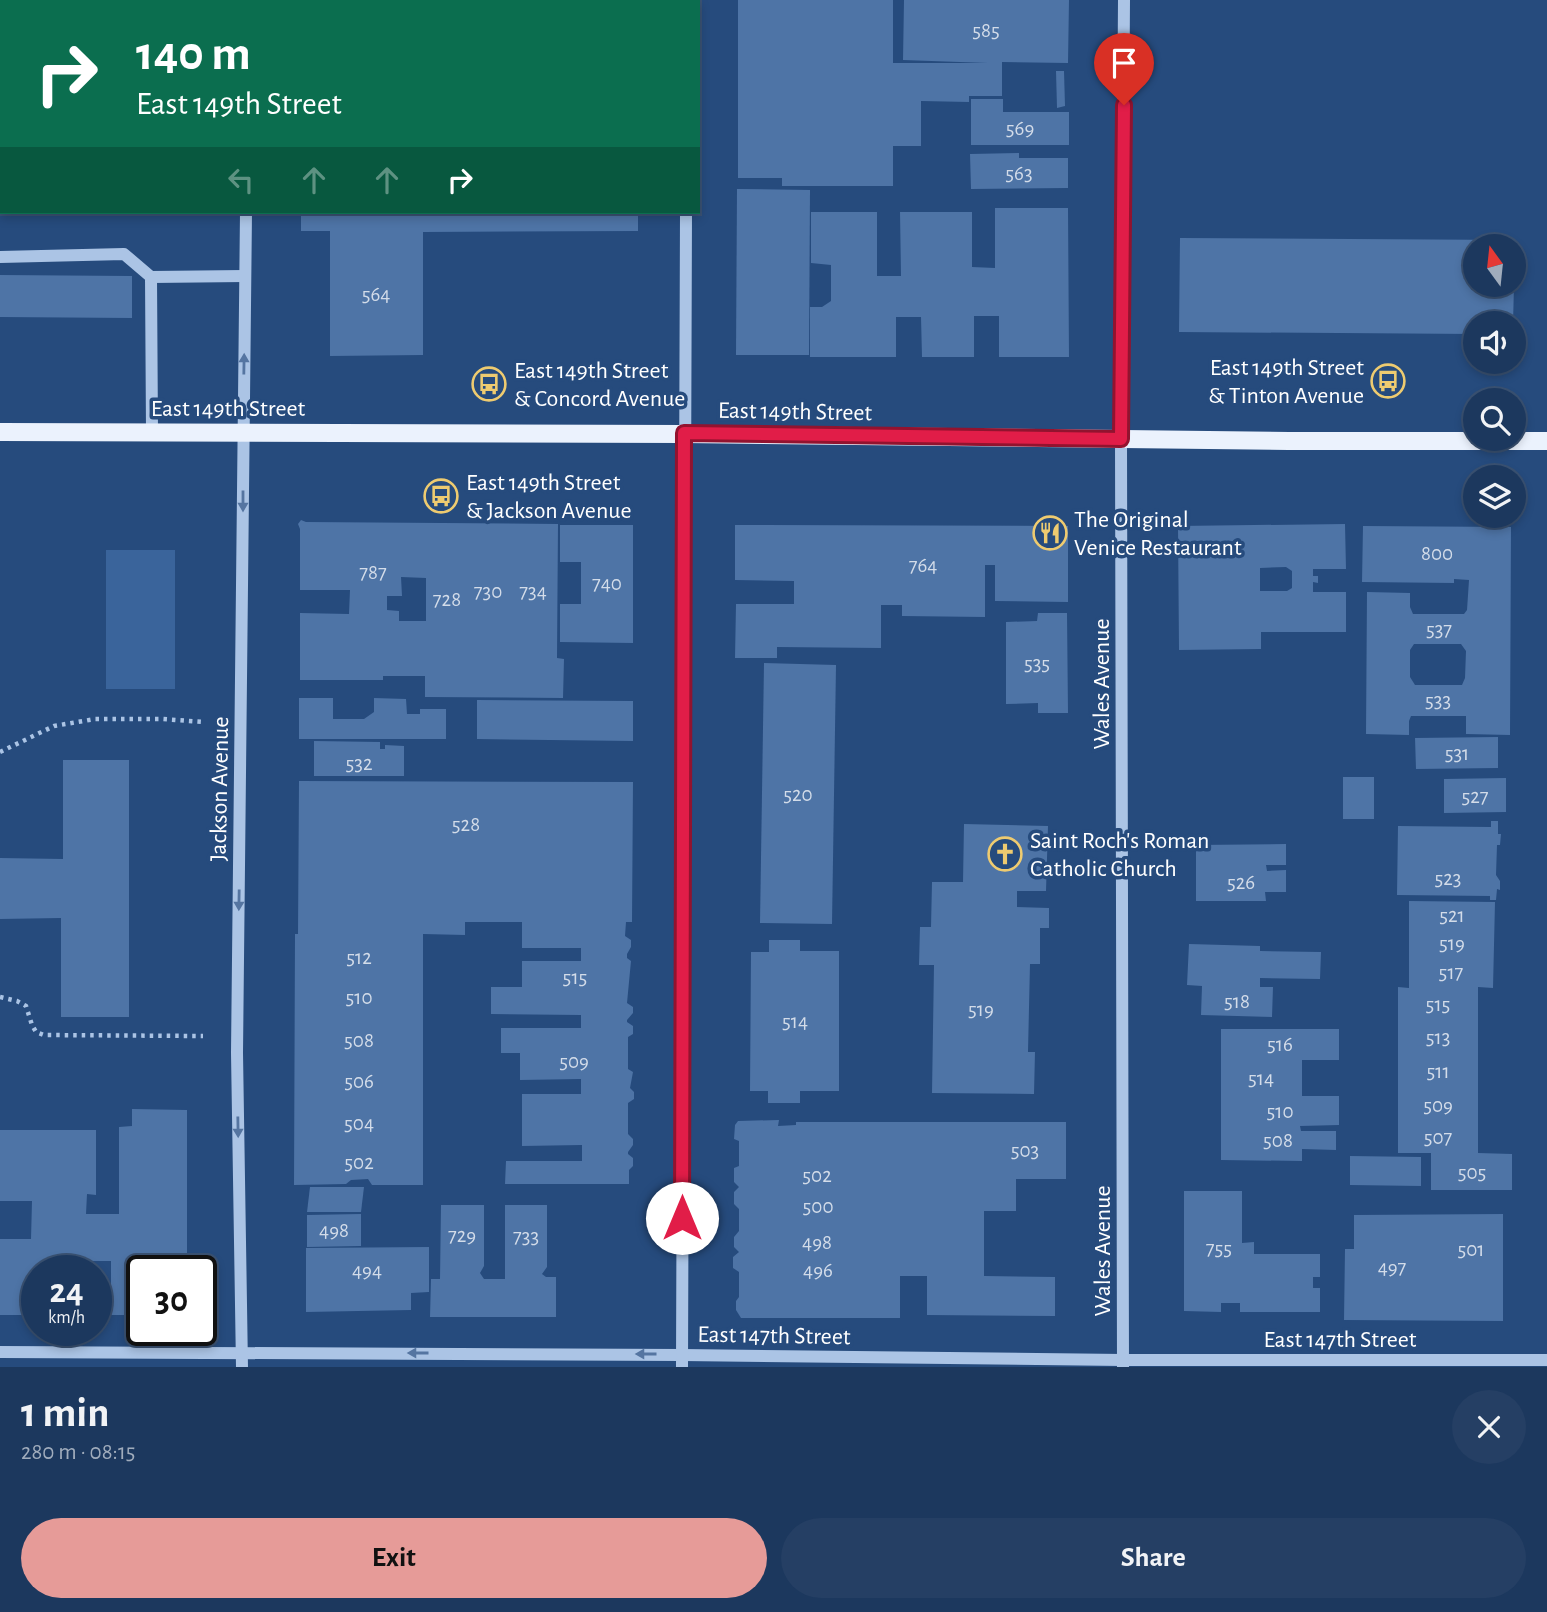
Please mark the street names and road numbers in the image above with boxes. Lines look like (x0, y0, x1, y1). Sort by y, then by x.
street label: East 149th Street (151, 397, 306, 421)
street label: East 149th Street (718, 399, 873, 425)
street label: Wales Avenue (1090, 618, 1114, 750)
street label: Jackson Avenue (207, 716, 233, 862)
street label: Wales Avenue (1091, 1185, 1115, 1317)
street label: East 147th Street (697, 1323, 851, 1349)
street label: East 147th Street (1263, 1328, 1417, 1352)

